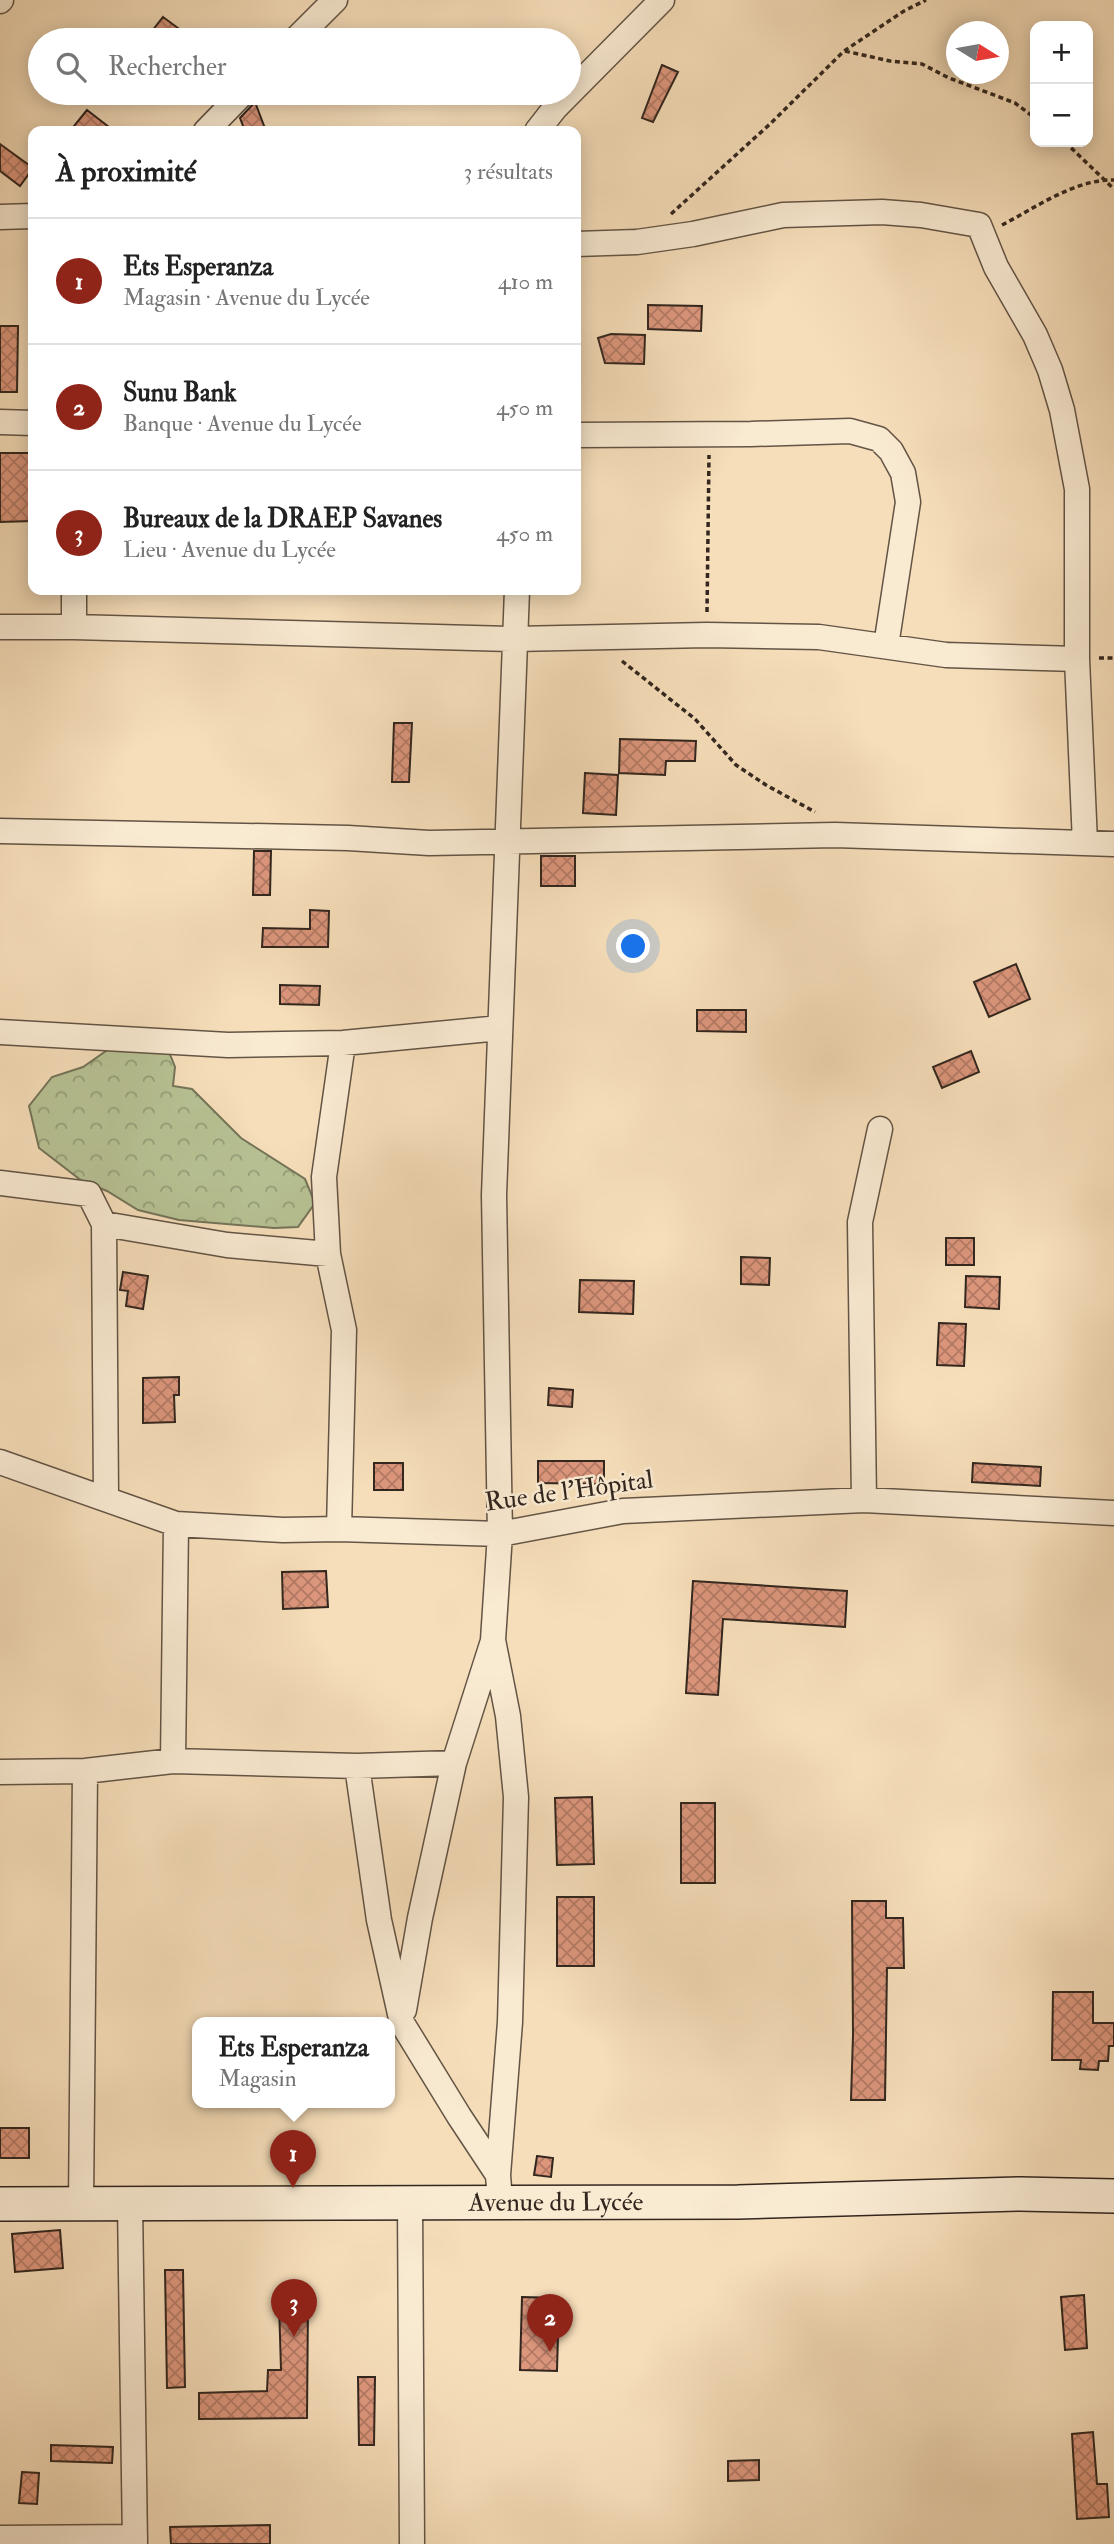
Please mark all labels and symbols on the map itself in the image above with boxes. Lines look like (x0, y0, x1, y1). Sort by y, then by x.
north arrow (946, 21, 1009, 84)
your location (616, 929, 650, 963)
street label: Rue de l'Hôpital (483, 1463, 656, 1520)
pin: 1 (270, 2130, 316, 2188)
street label: Avenue du Lycée (468, 2186, 644, 2219)
pin: 3 (271, 2279, 317, 2337)
pin: 2 (527, 2294, 573, 2352)

